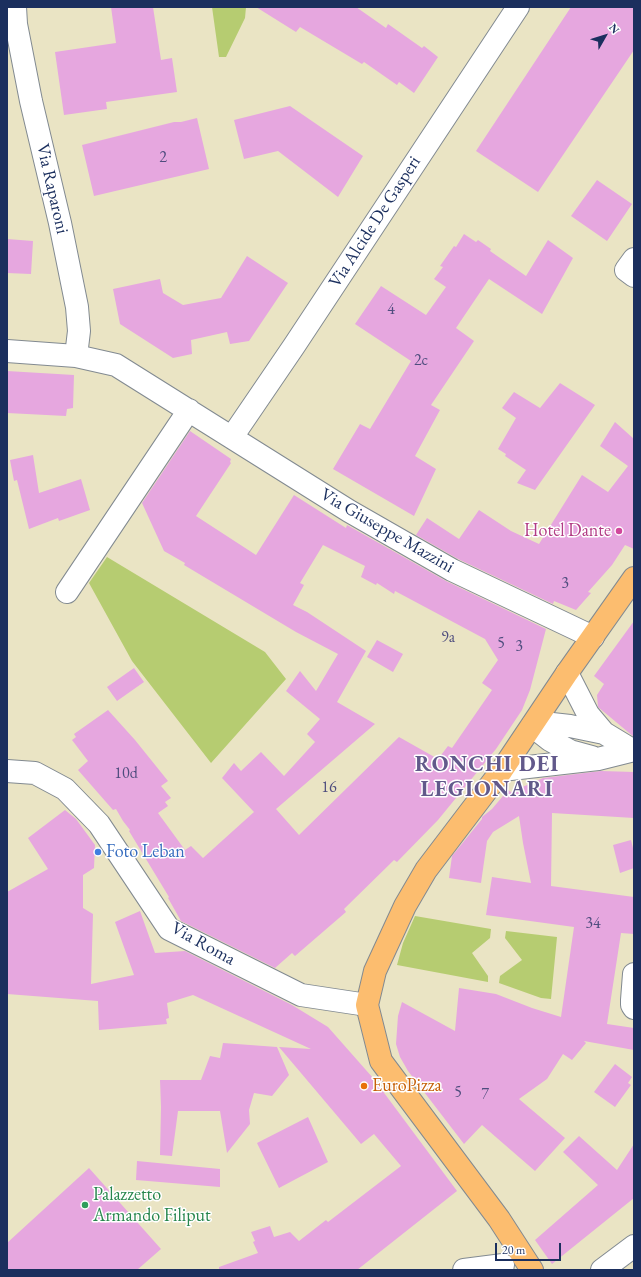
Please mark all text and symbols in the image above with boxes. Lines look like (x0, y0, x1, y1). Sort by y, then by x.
north arrow (585, 16, 625, 56)
text: N (606, 21, 623, 36)
street label: Via Raparoni (31, 142, 73, 236)
house number: 2 (159, 148, 167, 168)
street label: Via Alcide De Gasperi (324, 152, 426, 292)
house number: 4 (387, 300, 395, 320)
house number: 2c (414, 351, 428, 371)
street label: Via Giuseppe Mazzini (316, 484, 458, 578)
place label: Hotel Dante (524, 520, 611, 542)
marker: Hotel Dante (614, 526, 624, 536)
house number: 3 (561, 574, 569, 594)
house number: 9a (441, 628, 455, 648)
house number: 5 (497, 634, 505, 654)
house number: 3 (515, 637, 523, 657)
district label: RONCHI DEI LEGIONARI (415, 752, 559, 804)
house number: 10d (114, 764, 138, 784)
house number: 16 (321, 778, 337, 798)
place label: Foto Leban (106, 841, 185, 863)
marker: Foto Leban (93, 847, 103, 857)
house number: 34 (585, 914, 601, 934)
street label: Via Roma (167, 918, 239, 970)
place label: EuroPizza (372, 1075, 442, 1097)
marker: EuroPizza (359, 1081, 369, 1091)
house number: 5 (454, 1083, 462, 1103)
house number: 7 (481, 1085, 489, 1105)
place label: Palazzetto Armando Filiput (93, 1184, 211, 1226)
marker: Palazzetto Armando Filiput (80, 1200, 90, 1210)
scale bar (497, 1235, 563, 1261)
text: 20 m (502, 1242, 525, 1258)

